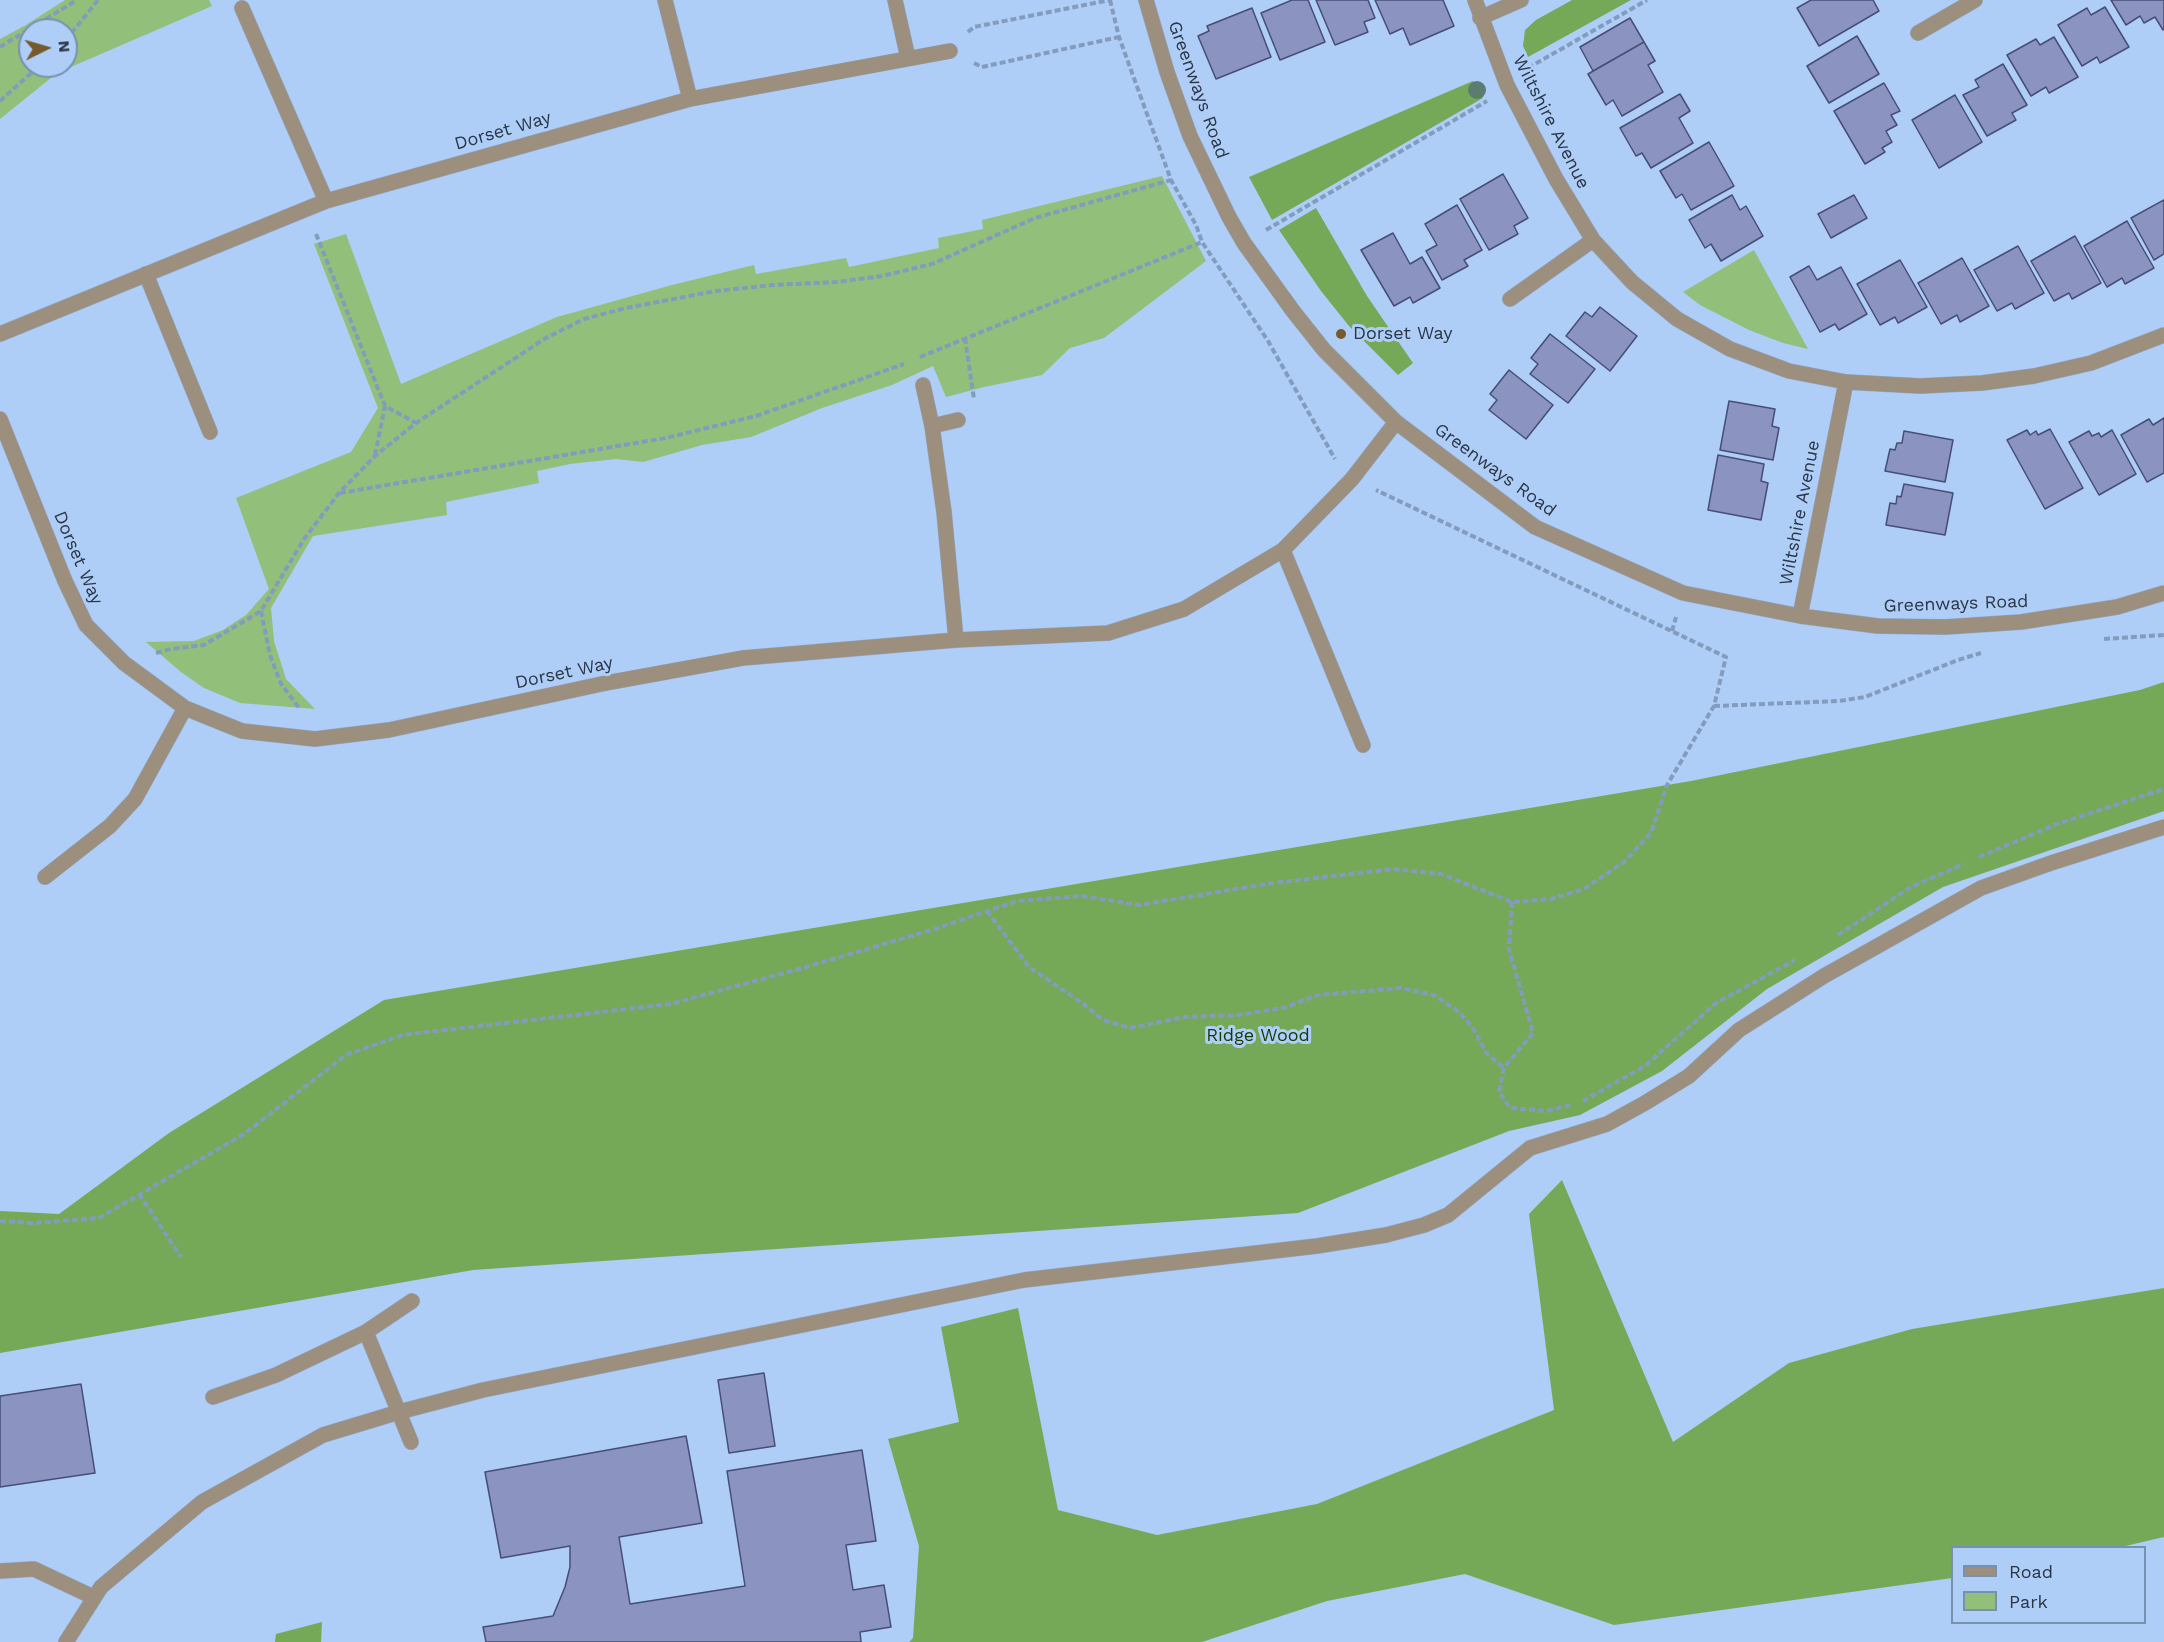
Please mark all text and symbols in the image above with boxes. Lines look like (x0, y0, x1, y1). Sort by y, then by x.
north arrow (18, 18, 78, 78)
street label: Greenways Road (1163, 18, 1233, 162)
text: N (54, 40, 74, 53)
street label: Wiltshire Avenue (1508, 51, 1594, 193)
street label: Dorset Way (452, 107, 554, 155)
place label: Dorset Way (1353, 323, 1453, 345)
marker: Dorset Way (1334, 327, 1348, 341)
street label: Greenways Road (1430, 419, 1560, 521)
street label: Wiltshire Avenue (1775, 439, 1825, 587)
street label: Dorset Way (49, 508, 107, 608)
street label: Greenways Road (1883, 591, 2029, 617)
street label: Dorset Way (513, 652, 615, 694)
park label: Ridge Wood (1206, 1025, 1310, 1047)
legend (1951, 1546, 2146, 1624)
text: Road (2009, 1561, 2053, 1582)
text: Park (2009, 1591, 2048, 1612)

